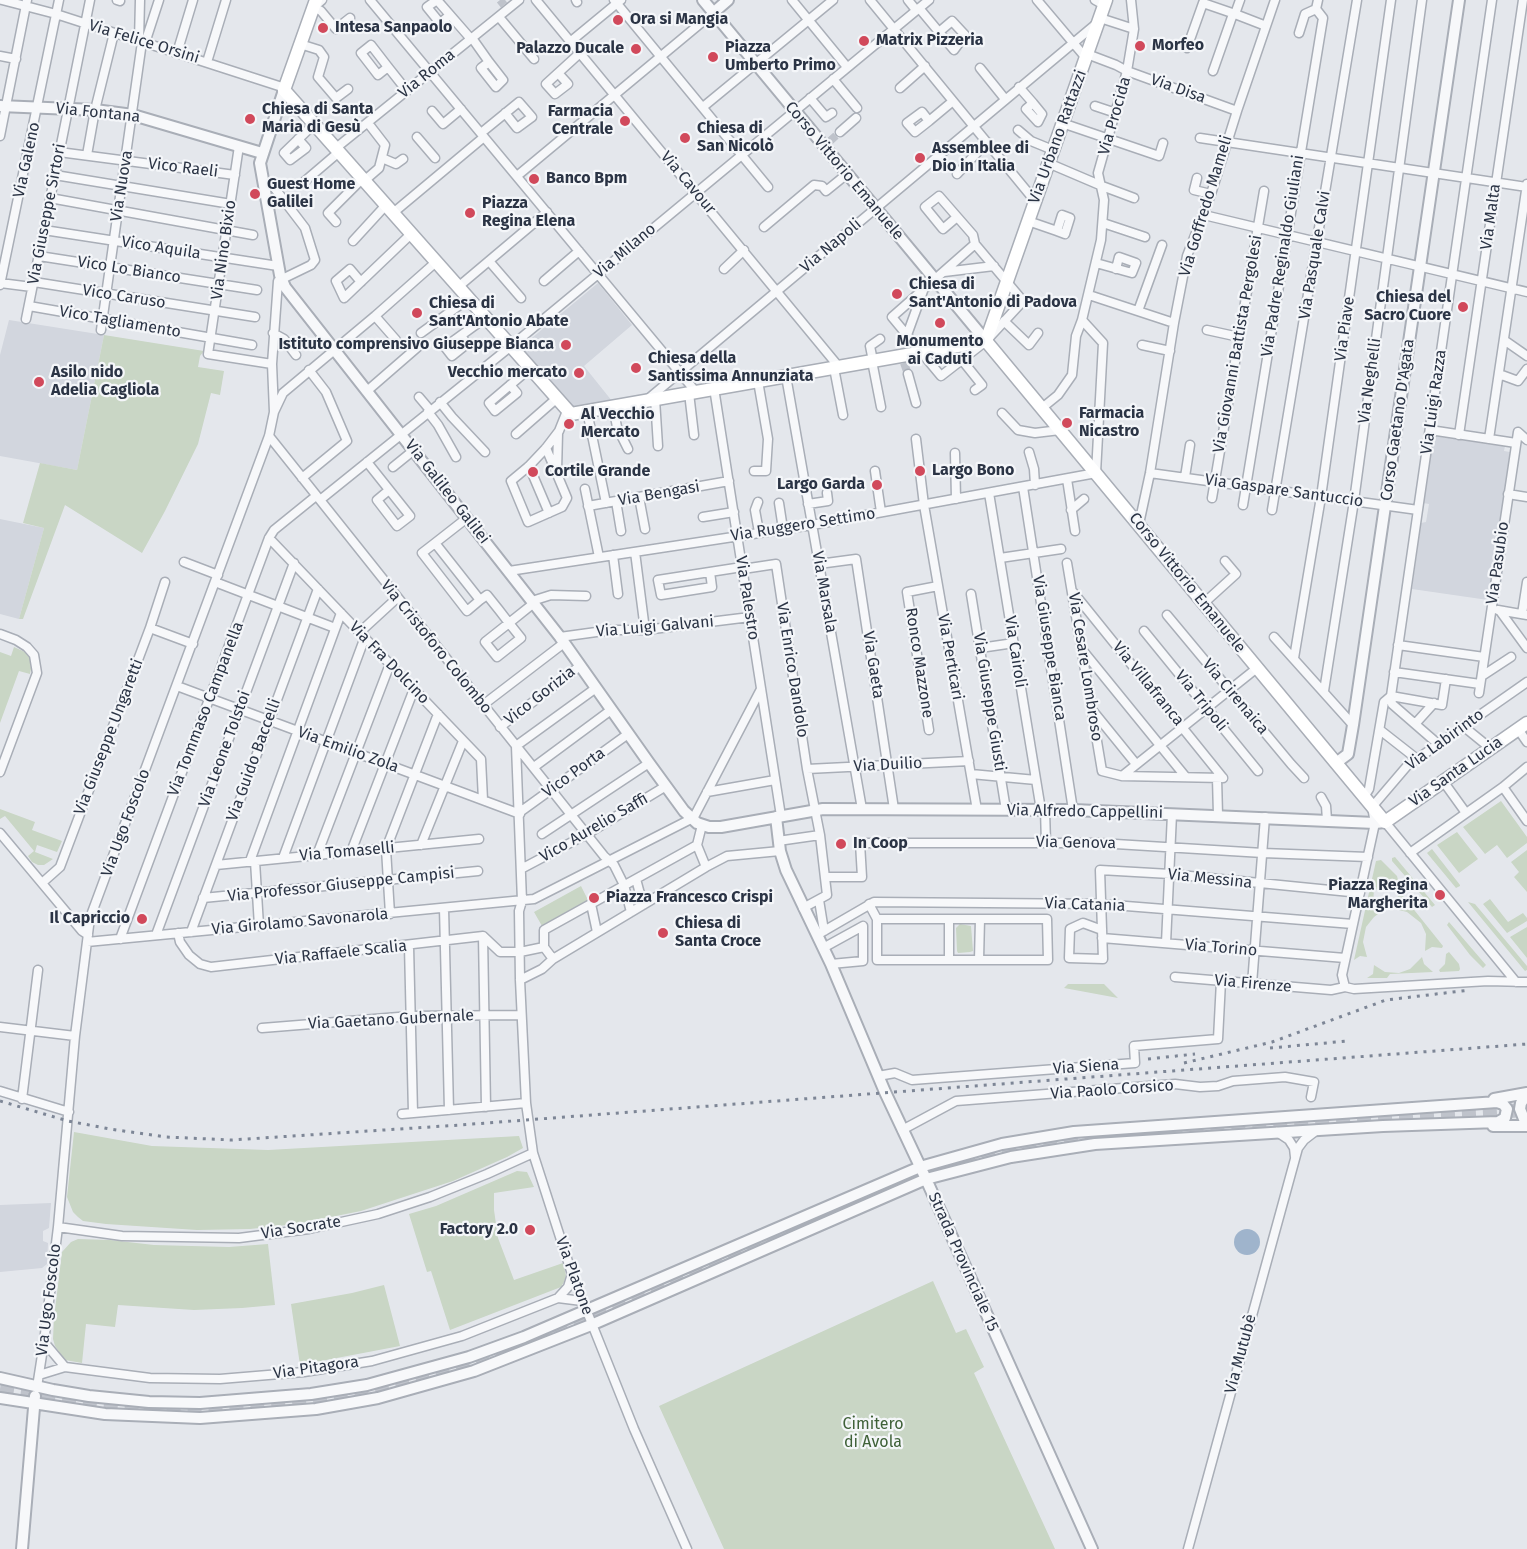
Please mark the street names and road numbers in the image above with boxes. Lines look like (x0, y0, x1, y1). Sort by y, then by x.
street label: Via Felice Orsini (86, 16, 202, 68)
street label: Via Roma (395, 45, 459, 103)
street label: Via Urbano Rattazzi (1025, 67, 1091, 207)
street label: Via Disa (1148, 70, 1208, 108)
street label: Via Procida (1095, 75, 1135, 157)
street label: Corso Vittorio Emanuele (780, 98, 908, 244)
street label: Via Fontana (55, 99, 141, 127)
street label: Via Galeno (10, 120, 44, 200)
street label: Via Goffredo Mameli (1175, 133, 1237, 279)
street label: Via Giuseppe Sirtori (24, 142, 70, 286)
street label: Via Cavour (656, 148, 720, 218)
street label: Via Nuova (107, 149, 137, 223)
street label: Vico Raeli (147, 154, 219, 182)
street label: Via Padre Reginaldo Giuliani (1258, 154, 1308, 358)
street label: Via Malta (1477, 183, 1505, 251)
street label: Via Pasquale Calvi (1295, 189, 1335, 321)
street label: Via Nino Bixio (207, 199, 241, 301)
street label: Via Napoli (796, 215, 866, 277)
street label: Via Milano (590, 219, 660, 283)
street label: Vico Aquila (120, 232, 202, 264)
street label: Via Giovanni Battista Pergolesi (1209, 234, 1267, 454)
street label: Vico Lo Bianco (76, 252, 182, 288)
street label: Vico Caruso (81, 281, 167, 313)
street label: Via Piave (1331, 295, 1359, 363)
street label: Vico Tagliamento (58, 302, 182, 342)
street label: Via Neghelli (1354, 337, 1386, 425)
street label: Corso Gaetano D'Agata (1377, 338, 1419, 502)
street label: Via Luigi Razza (1417, 348, 1451, 456)
street label: Via Galileo Galilei (400, 436, 494, 548)
street label: Via Gaspare Santuccio (1203, 470, 1365, 512)
street label: Via Bengasi (617, 477, 701, 511)
street label: Via Ruggero Settimo (729, 504, 877, 546)
street label: Corso Vittorio Emanuele (1125, 509, 1249, 657)
street label: Via Pasubio (1483, 520, 1513, 606)
street label: Via Marsala (807, 550, 841, 634)
street label: Via Palestro (731, 555, 763, 641)
street label: Via Giuseppe Bianca (1028, 574, 1070, 722)
street label: Via Cristoforo Colombo (376, 576, 496, 718)
street label: Via Cesare Lombroso (1064, 591, 1106, 743)
street label: Via Enrico Dandolo (772, 601, 812, 739)
street label: Ronco Mazzone (901, 606, 937, 720)
street label: Via Luigi Galvani (595, 612, 715, 642)
street label: Via Perticari (933, 612, 967, 702)
street label: Via Cairoli (1000, 615, 1030, 689)
street label: Via Fra Dolcino (345, 618, 433, 708)
street label: Via Tommaso Campanella (164, 619, 248, 799)
street label: Via Gaeta (858, 630, 888, 700)
street label: Via Giuseppe Giusti (969, 631, 1009, 773)
street label: Via Villafranca (1108, 638, 1188, 730)
street label: Via Cirenaica (1198, 655, 1272, 739)
street label: Via Giuseppe Ungaretti (70, 656, 148, 818)
street label: Vico Gorizia (501, 662, 579, 730)
street label: Via Tripoli (1171, 667, 1231, 735)
street label: Via Leone Tolstoi (195, 688, 255, 810)
street label: Via Guido Baccelli (223, 696, 285, 824)
street label: Via Labirinto (1402, 705, 1488, 775)
street label: Via Emilio Zola (295, 723, 401, 777)
street label: Via Santa Lucia (1406, 733, 1506, 811)
street label: Vico Porta (539, 744, 609, 802)
street label: Via Duilio (853, 754, 923, 776)
street label: Via Ugo Foscolo (98, 766, 154, 880)
street label: Vico Aurelio Saffi (536, 789, 652, 867)
street label: Via Alfredo Cappellini (1007, 801, 1163, 823)
street label: Via Genova (1036, 833, 1116, 853)
street label: Via Tomaselli (299, 838, 395, 866)
street label: Via Professor Giuseppe Campisi (227, 864, 455, 906)
street label: Via Messina (1167, 865, 1253, 893)
street label: Via Catania (1044, 894, 1126, 916)
street label: Via Girolamo Savonarola (211, 905, 389, 939)
street label: Via Torino (1184, 935, 1258, 961)
street label: Via Raffaele Scalia (274, 937, 408, 969)
street label: Via Firenze (1214, 971, 1292, 997)
street label: Via Gaetano Gubernale (307, 1006, 475, 1034)
street label: Via Siena (1052, 1055, 1120, 1079)
street label: Via Paolo Corsico (1050, 1076, 1174, 1104)
street label: Strada Provinciale 15 (924, 1189, 1002, 1335)
street label: Via Socrate (260, 1212, 342, 1244)
street label: Via Platone (551, 1234, 597, 1318)
street label: Via Ugo Foscolo (33, 1243, 65, 1357)
street label: Via Mutubè (1221, 1312, 1261, 1396)
street label: Via Pitagora (272, 1353, 360, 1383)

